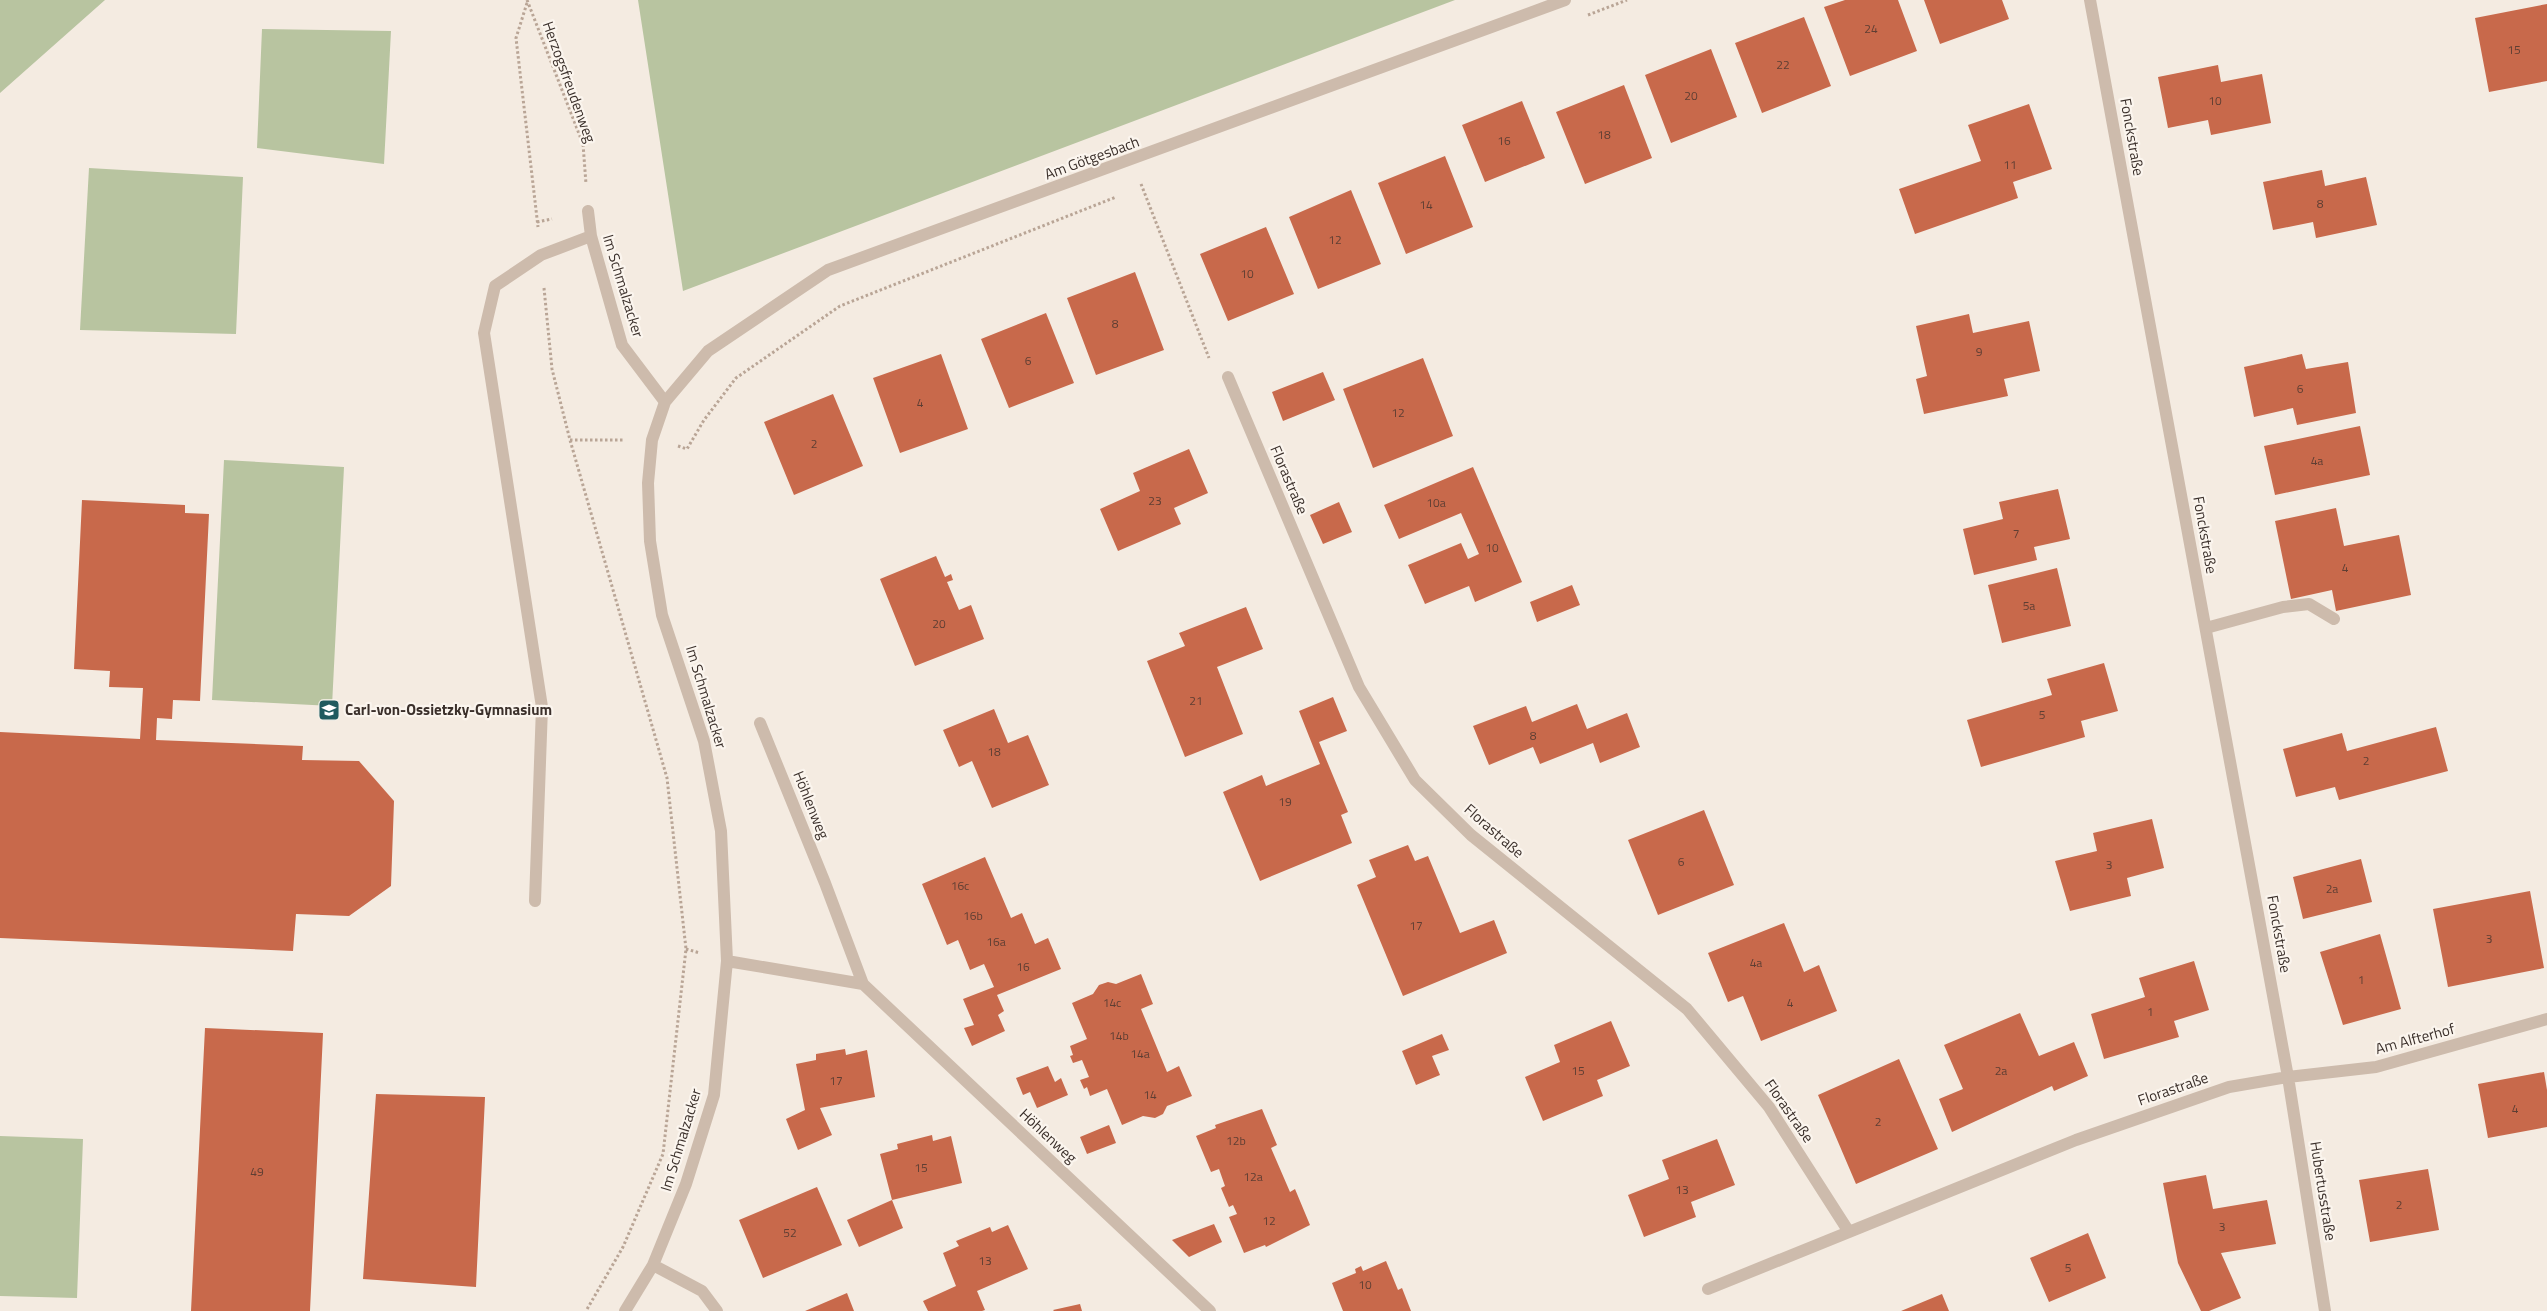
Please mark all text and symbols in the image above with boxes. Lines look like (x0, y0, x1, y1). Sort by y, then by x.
street label: Herzogsfreudenweg (537, 18, 602, 146)
house number: 24 (1864, 19, 1878, 38)
house number: 15 (2507, 40, 2521, 59)
house number: 22 (1776, 55, 1790, 74)
house number: 20 (1684, 86, 1698, 105)
house number: 10 (2208, 91, 2222, 110)
street label: Fonckstraße (2114, 96, 2151, 178)
house number: 18 (1597, 125, 1611, 144)
street label: Am Götgesbach (1041, 130, 1142, 185)
house number: 16 (1497, 131, 1511, 150)
house number: 11 (2003, 155, 2017, 174)
house number: 8 (2317, 194, 2324, 213)
house number: 14 (1419, 195, 1433, 214)
house number: 12 (1328, 230, 1342, 249)
street label: Im Schmalzacker (597, 232, 650, 340)
house number: 10 (1240, 264, 1254, 283)
house number: 8 (1112, 314, 1119, 333)
house number: 9 (1976, 342, 1983, 361)
house number: 6 (1025, 351, 1032, 370)
house number: 6 (2297, 379, 2304, 398)
house number: 4 (917, 393, 924, 412)
house number: 12 (1391, 403, 1405, 422)
house number: 2 (811, 434, 817, 453)
street label: Florastraße (1265, 442, 1314, 518)
house number: 4a (2311, 451, 2323, 470)
house number: 23 (1148, 491, 1162, 510)
house number: 10a (1426, 493, 1446, 512)
street label: Fonckstraße (2187, 494, 2224, 576)
house number: 7 (2013, 524, 2019, 543)
house number: 10 (1485, 538, 1499, 557)
house number: 4 (2342, 558, 2349, 577)
house number: 5a (2023, 596, 2035, 615)
house number: 20 (932, 614, 946, 633)
street label: Im Schmalzacker (680, 643, 733, 751)
house number: 21 (1189, 691, 1203, 710)
school or university icon: Carl-von-Ossietzky-Gymnasium (317, 698, 341, 722)
place label: Carl-von-Ossietzky-Gymnasium (345, 698, 552, 721)
house number: 5 (2039, 705, 2046, 724)
house number: 8 (1530, 726, 1537, 745)
house number: 18 (987, 742, 1001, 761)
house number: 2 (2363, 751, 2369, 770)
street label: Höhlenweg (787, 767, 836, 843)
house number: 19 (1278, 792, 1292, 811)
street label: Florastraße (1459, 798, 1529, 863)
house number: 6 (1678, 852, 1685, 871)
house number: 3 (2106, 855, 2112, 874)
house number: 16c (951, 876, 969, 895)
house number: 2a (2326, 879, 2338, 898)
street label: Fonckstraße (2261, 893, 2298, 975)
house number: 16b (963, 906, 983, 925)
house number: 17 (1409, 916, 1423, 935)
house number: 3 (2486, 929, 2492, 948)
house number: 16a (986, 932, 1006, 951)
house number: 4a (1750, 953, 1762, 972)
house number: 16 (1016, 957, 1030, 976)
house number: 1 (2358, 970, 2364, 989)
house number: 14c (1103, 993, 1121, 1012)
house number: 4 (1787, 993, 1794, 1012)
house number: 1 (2147, 1002, 2153, 1021)
street label: Am Alfterhof (2373, 1017, 2457, 1060)
house number: 14b (1109, 1026, 1129, 1045)
house number: 14a (1130, 1044, 1150, 1063)
house number: 15 (1571, 1061, 1585, 1080)
house number: 2a (1995, 1061, 2007, 1080)
street label: Florastraße (2135, 1066, 2211, 1111)
house number: 17 (829, 1071, 843, 1090)
street label: Florastraße (1759, 1074, 1820, 1147)
house number: 14 (1143, 1085, 1157, 1104)
street label: Im Schmalzacker (654, 1086, 707, 1194)
house number: 4 (2512, 1099, 2519, 1118)
street label: Höhlenweg (1014, 1103, 1083, 1169)
house number: 2 (1875, 1112, 1881, 1131)
house number: 12b (1226, 1131, 1246, 1150)
street label: Hubertusstraße (2304, 1140, 2343, 1242)
house number: 15 (914, 1158, 928, 1177)
house number: 49 (250, 1162, 264, 1181)
house number: 12a (1243, 1167, 1263, 1186)
house number: 13 (1675, 1180, 1689, 1199)
house number: 2 (2396, 1195, 2402, 1214)
house number: 12 (1262, 1211, 1276, 1230)
house number: 3 (2219, 1217, 2225, 1236)
house number: 52 (783, 1223, 797, 1242)
house number: 13 (978, 1251, 992, 1270)
house number: 5 (2065, 1258, 2072, 1277)
house number: 10 (1358, 1275, 1372, 1294)

